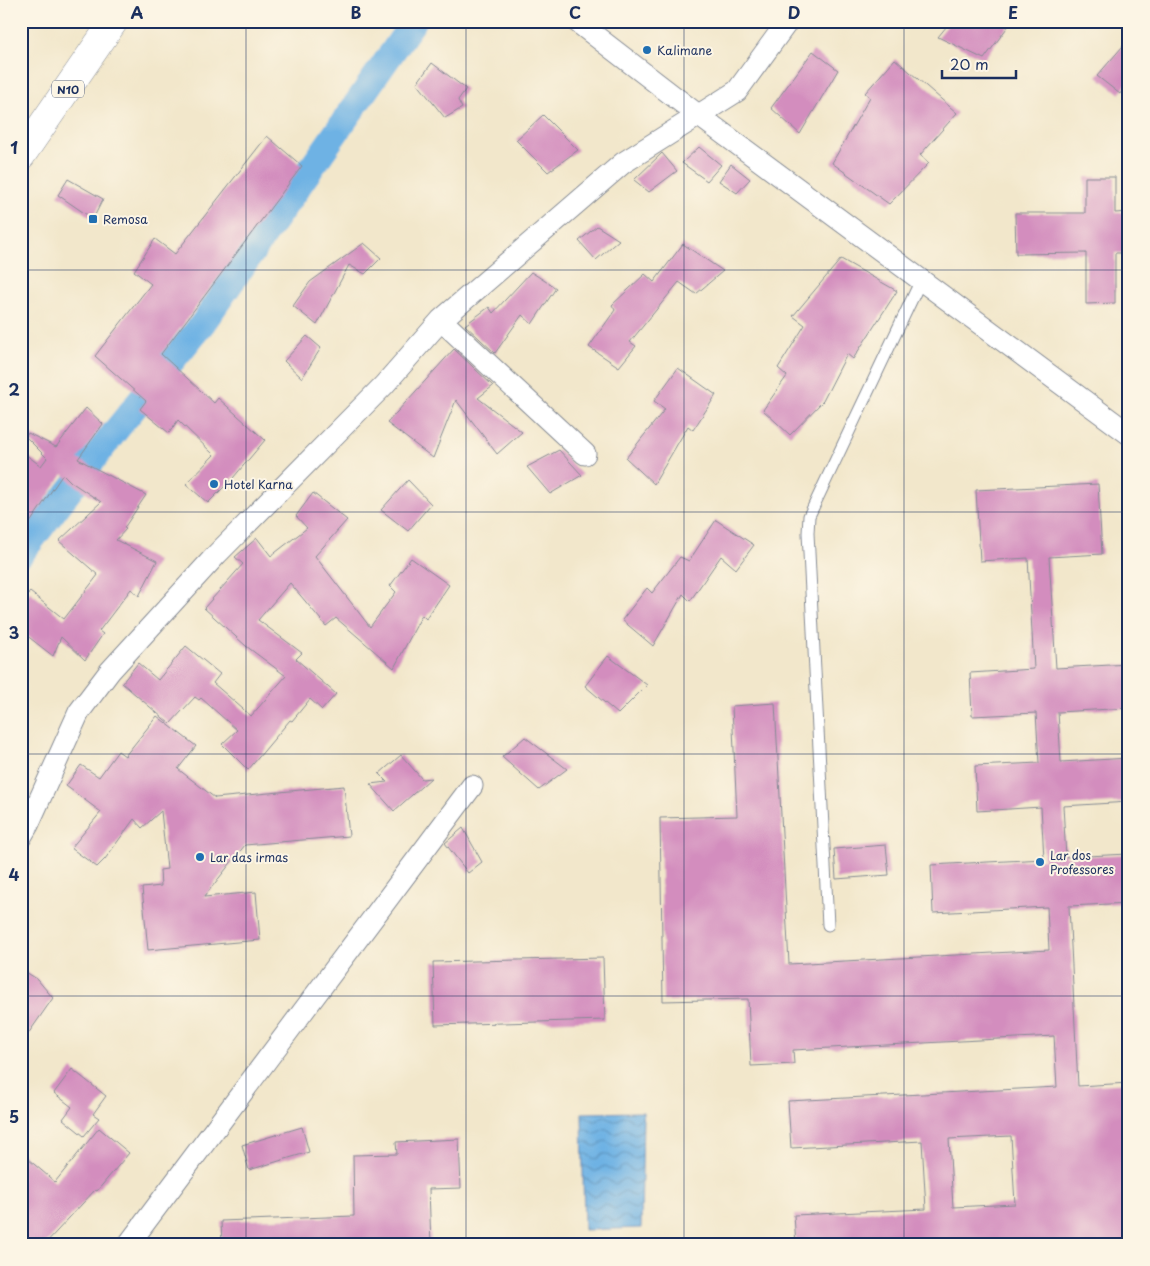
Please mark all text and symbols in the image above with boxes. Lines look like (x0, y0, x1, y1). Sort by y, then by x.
text: A (131, 0, 144, 24)
text: B (351, 0, 362, 24)
text: C (569, 0, 581, 24)
text: D (788, 0, 800, 24)
text: E (1008, 0, 1018, 24)
place label: Kalimane (657, 41, 712, 59)
marker: Kalimane (641, 44, 653, 56)
scale bar (942, 48, 1016, 80)
text: 20 m (950, 52, 989, 75)
road number: N10 (52, 80, 84, 98)
text: 1 (10, 135, 18, 159)
place label: Remosa (103, 210, 148, 228)
marker: Remosa (87, 213, 99, 225)
text: 2 (8, 377, 20, 401)
place label: Hotel Karna (224, 475, 293, 493)
marker: Hotel Karna (208, 478, 220, 490)
text: 3 (9, 620, 19, 644)
place label: Lar dos Professores (1050, 846, 1115, 878)
place label: Lar das irmas (210, 848, 289, 866)
marker: Lar das irmas (194, 851, 206, 863)
marker: Lar dos Professores (1034, 856, 1046, 868)
text: 4 (9, 862, 20, 886)
text: 5 (9, 1104, 19, 1128)

